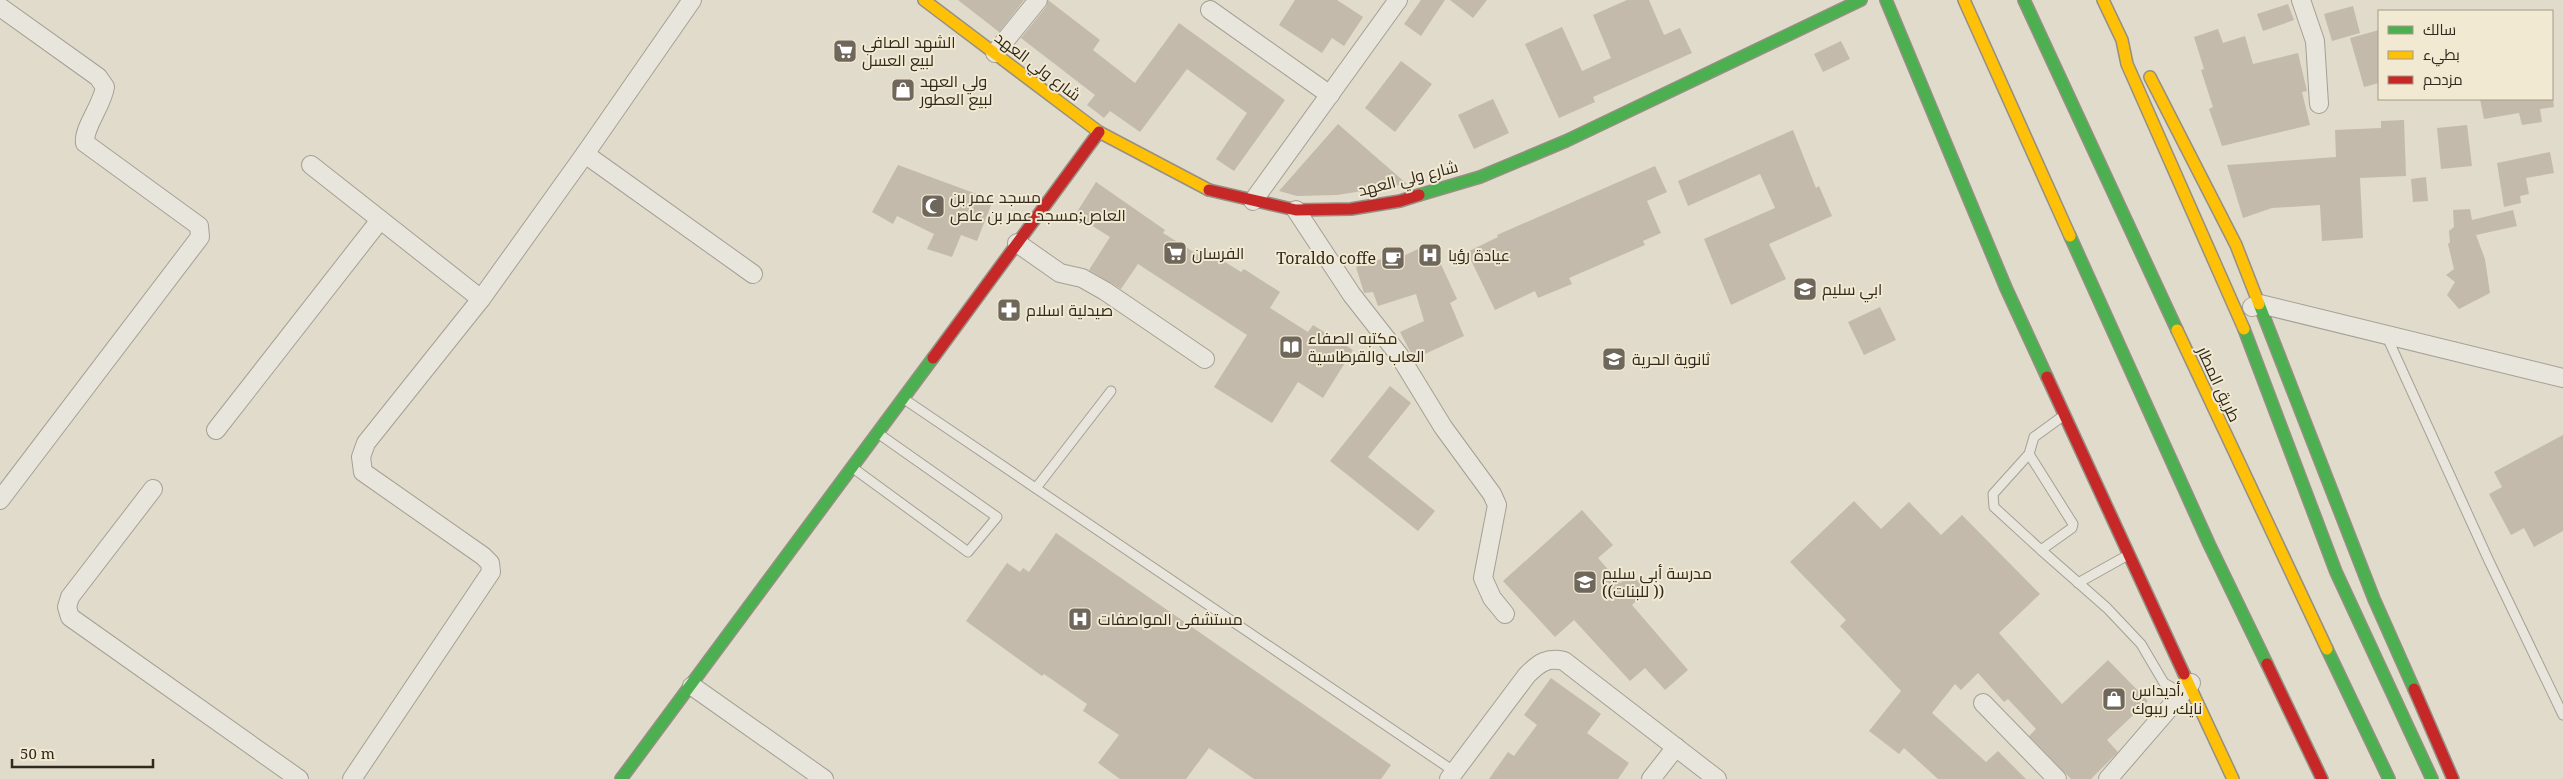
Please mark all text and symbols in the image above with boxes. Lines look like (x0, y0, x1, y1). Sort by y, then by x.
legend (2378, 10, 2553, 100)
text: سالك (2423, 19, 2456, 39)
street label: شارع ولي العهد (989, 26, 1085, 108)
place label: الشهد الصافي لبيع العسل (862, 31, 956, 72)
supermarket icon: الشهد الصافي لبيع العسل (832, 38, 858, 64)
text: بطيء (2423, 44, 2460, 67)
text: مزدحم (2423, 69, 2463, 90)
place label: ولي العهد لبيع العطور (919, 70, 992, 111)
shop icon: ولي العهد لبيع العطور (890, 77, 916, 103)
street label: شارع ولي العهد (1356, 155, 1461, 204)
place label: مسجد عمر بن العاص;مسجد عمر بن عاص (950, 186, 1126, 226)
mosque icon: مسجد عمر بن العاص;مسجد عمر بن عاص (920, 193, 946, 219)
supermarket icon: الفرسان (1162, 240, 1188, 266)
place label: الفرسان (1192, 242, 1244, 264)
hospital icon: عيادة رؤيا (1417, 242, 1443, 268)
place label: عيادة رؤيا (1448, 244, 1510, 266)
cafe icon: Toraldo coffe (1380, 245, 1406, 271)
place label: Toraldo coffe (1276, 247, 1376, 269)
school or university icon: ابي سليم (1792, 276, 1818, 302)
place label: ابي سليم (1822, 278, 1882, 303)
pharmacy icon: صيدلية اسلام (996, 297, 1022, 323)
place label: صيدلية اسلام (1026, 299, 1113, 322)
place label: مكتبه الصفاء العاب والقرطاسية (1308, 327, 1425, 367)
library icon: مكتبه الصفاء العاب والقرطاسية (1278, 334, 1304, 360)
street label: طريق المطار (2191, 342, 2246, 425)
school or university icon: ثانوية الحرية (1601, 346, 1627, 372)
place label: ثانوية الحرية (1632, 348, 1711, 370)
place label: مدرسة أبي سليم ((للبنات )) (1602, 562, 1712, 602)
school or university icon: مدرسة أبي سليم ((للبنات )) (1572, 569, 1598, 595)
hospital icon: مستشفى المواصفات (1067, 606, 1093, 632)
place label: مستشفى المواصفات (1098, 608, 1243, 630)
place label: أديداس، نايك، ريبوك (2132, 679, 2202, 719)
shop icon: أديداس، نايك، ريبوك (2101, 686, 2127, 712)
scale bar (12, 736, 154, 768)
text: 50 m (20, 743, 55, 763)

